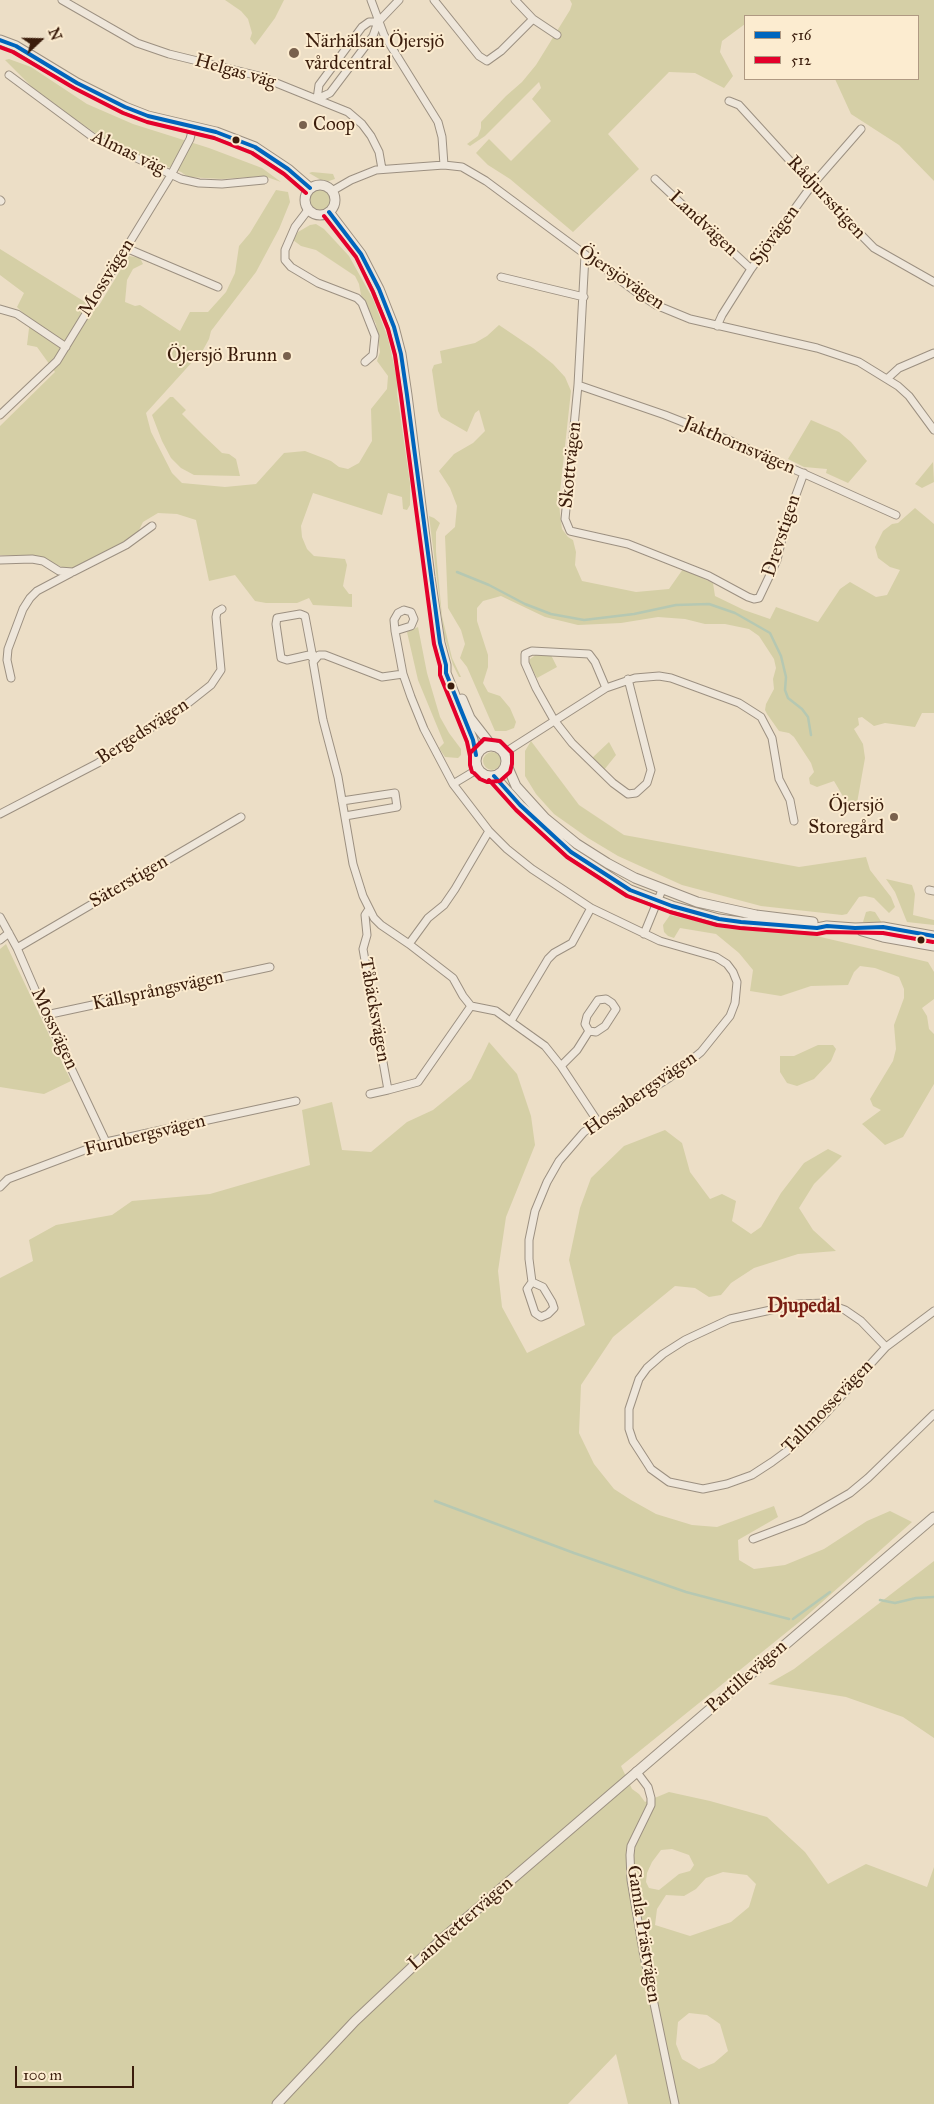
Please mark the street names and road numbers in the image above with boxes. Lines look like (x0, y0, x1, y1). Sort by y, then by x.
street label: Helgas väg (192, 50, 278, 94)
street label: Almas väg (88, 125, 168, 181)
street label: Rådjursstigen (782, 152, 870, 244)
street label: Landvägen (664, 186, 742, 262)
street label: Sjövägen (745, 201, 805, 271)
street label: Mossvägen (74, 235, 140, 321)
street label: Öjersjövägen (573, 241, 669, 315)
street label: Jakthornsvägen (680, 412, 798, 480)
street label: Skottvägen (555, 421, 587, 509)
street label: Drevstigen (758, 492, 806, 580)
street label: Bergedsvägen (93, 694, 193, 770)
street label: Säterstigen (86, 850, 172, 914)
street label: Tåbäcksvägen (354, 956, 394, 1064)
street label: Källsprångsvägen (90, 966, 226, 1016)
street label: Mossvägen (25, 985, 83, 1073)
street label: Hossabergsvägen (580, 1047, 702, 1141)
street label: Furubergsvägen (82, 1110, 208, 1162)
street label: Tallmossevägen (778, 1355, 878, 1459)
street label: Partillevägen (702, 1636, 792, 1718)
street label: Gamla Prästvägen (621, 1864, 665, 2004)
street label: Landvettervägen (404, 1872, 518, 1976)

